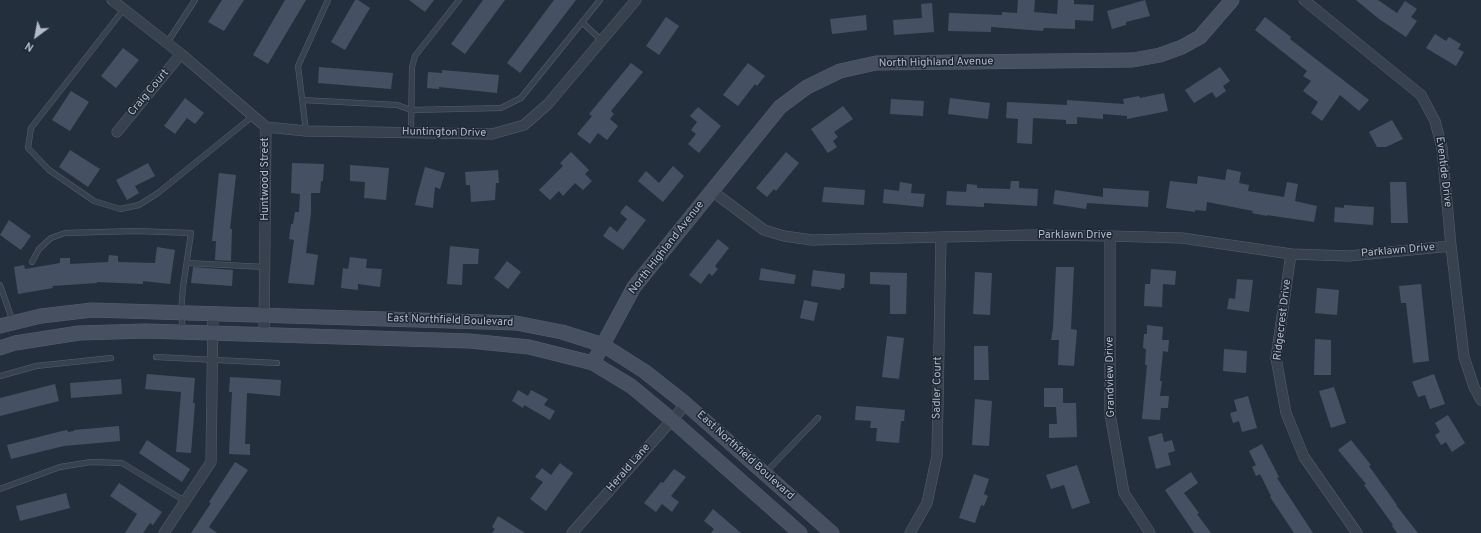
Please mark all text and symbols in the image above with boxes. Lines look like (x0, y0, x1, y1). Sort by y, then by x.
north arrow (16, 16, 56, 56)
text: N (23, 38, 37, 54)
street label: North Highland Avenue (879, 55, 993, 71)
street label: Craig Court (126, 67, 172, 119)
street label: Huntington Drive (402, 126, 486, 140)
street label: Eventide Drive (1432, 136, 1454, 208)
street label: Huntwood Street (259, 137, 273, 221)
street label: North Highland Avenue (627, 199, 707, 297)
street label: Parklawn Drive (1038, 229, 1112, 243)
street label: Parklawn Drive (1361, 241, 1435, 261)
street label: Ridgecrest Drive (1271, 279, 1295, 361)
street label: East Northfield Boulevard (387, 312, 513, 330)
street label: Grandview Drive (1104, 336, 1118, 418)
street label: Sadler Court (931, 357, 945, 419)
street label: East Northfield Boulevard (694, 409, 796, 503)
street label: Herald Lane (604, 441, 654, 495)

